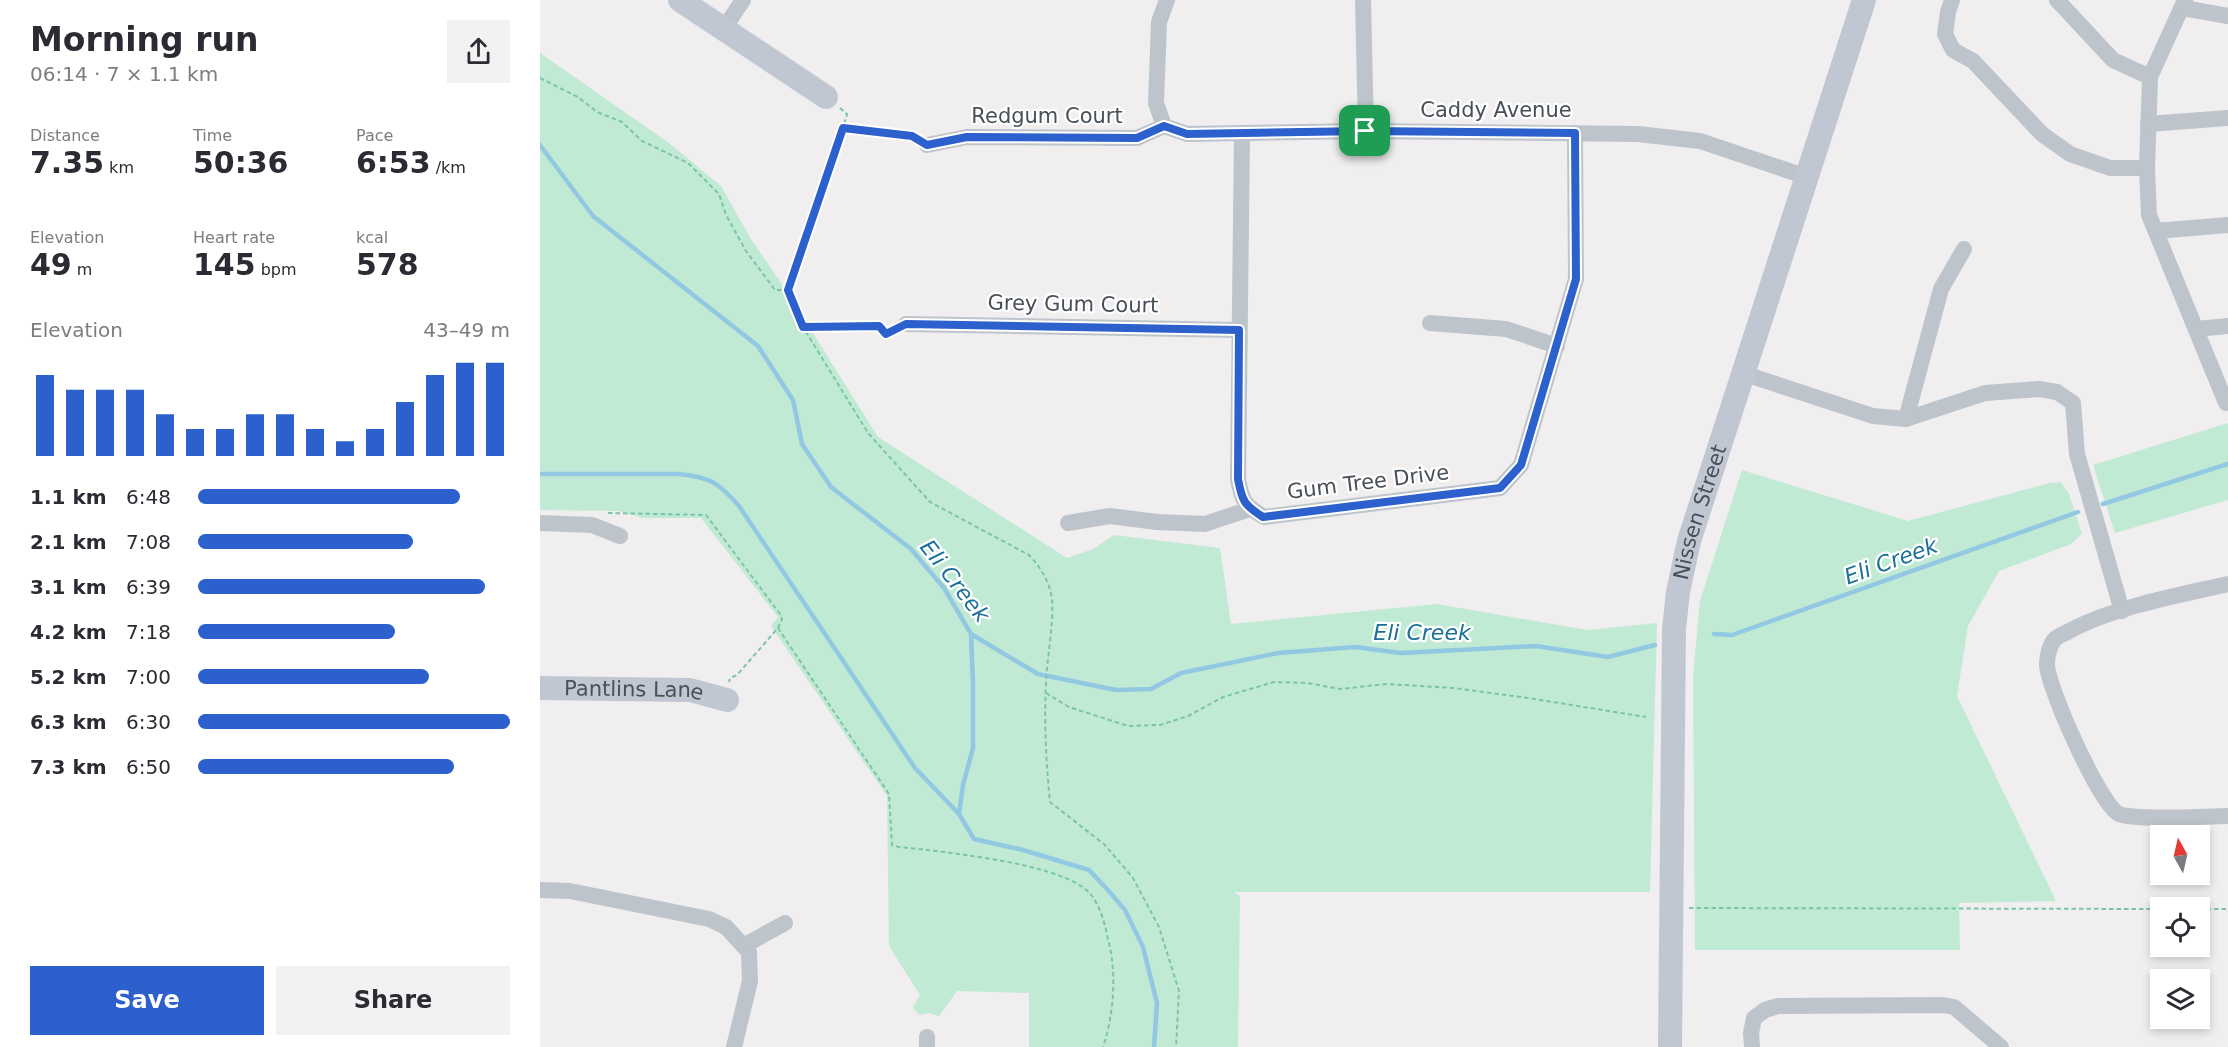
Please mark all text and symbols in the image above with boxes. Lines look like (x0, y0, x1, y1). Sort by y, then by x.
text: Morning run (30, 20, 258, 59)
button: share (447, 20, 510, 83)
text: 06:14 · 7 × 1.1 km (30, 62, 218, 86)
street label: Caddy Avenue (1420, 98, 1572, 122)
street label: Redgum Court (971, 104, 1123, 128)
pin (1339, 105, 1390, 156)
icon: arrive (1348, 114, 1381, 147)
text: Distance (30, 126, 100, 145)
text: Time (193, 126, 232, 145)
text: Pace (356, 126, 393, 145)
text: 7.35 (30, 145, 104, 180)
text: 50:36 (193, 145, 289, 180)
text: 6:53 (356, 145, 431, 180)
text: km (104, 158, 134, 177)
text: /km (431, 158, 466, 177)
text: Elevation (30, 228, 104, 247)
text: Heart rate (193, 228, 275, 247)
text: kcal (356, 228, 388, 247)
text: 49 (30, 247, 72, 282)
text: 145 (193, 247, 256, 282)
text: 578 (356, 247, 419, 282)
text: m (72, 260, 92, 279)
text: bpm (256, 260, 297, 279)
street label: Grey Gum Court (987, 291, 1159, 317)
text: Elevation (30, 318, 123, 342)
text: 43–49 m (423, 318, 510, 342)
street label: Nissen Street (1669, 441, 1731, 582)
street label: Gum Tree Drive (1286, 460, 1450, 504)
text: 1.1 km (30, 485, 107, 509)
text: 6:48 (126, 485, 171, 509)
text: 2.1 km (30, 530, 107, 554)
text: 7:08 (126, 530, 171, 554)
water label: Eli Creek (1841, 532, 1942, 589)
water label: Eli Creek (915, 535, 996, 628)
text: 3.1 km (30, 575, 107, 599)
text: 6:39 (126, 575, 171, 599)
text: 4.2 km (30, 620, 107, 644)
text: 7:18 (126, 620, 171, 644)
water label: Eli Creek (1373, 620, 1472, 645)
text: 5.2 km (30, 665, 107, 689)
text: 7:00 (126, 665, 171, 689)
street label: Pantlins Lane (564, 676, 706, 705)
text: 6.3 km (30, 710, 107, 734)
text: 6:30 (126, 710, 171, 734)
text: 7.3 km (30, 755, 107, 779)
text: 6:50 (126, 755, 171, 779)
north arrow (2150, 825, 2210, 885)
map controls (2150, 825, 2210, 1029)
button: locate (2150, 897, 2210, 957)
button: Save (30, 966, 264, 1035)
button: Share (276, 966, 510, 1035)
button: layers (2150, 969, 2210, 1029)

